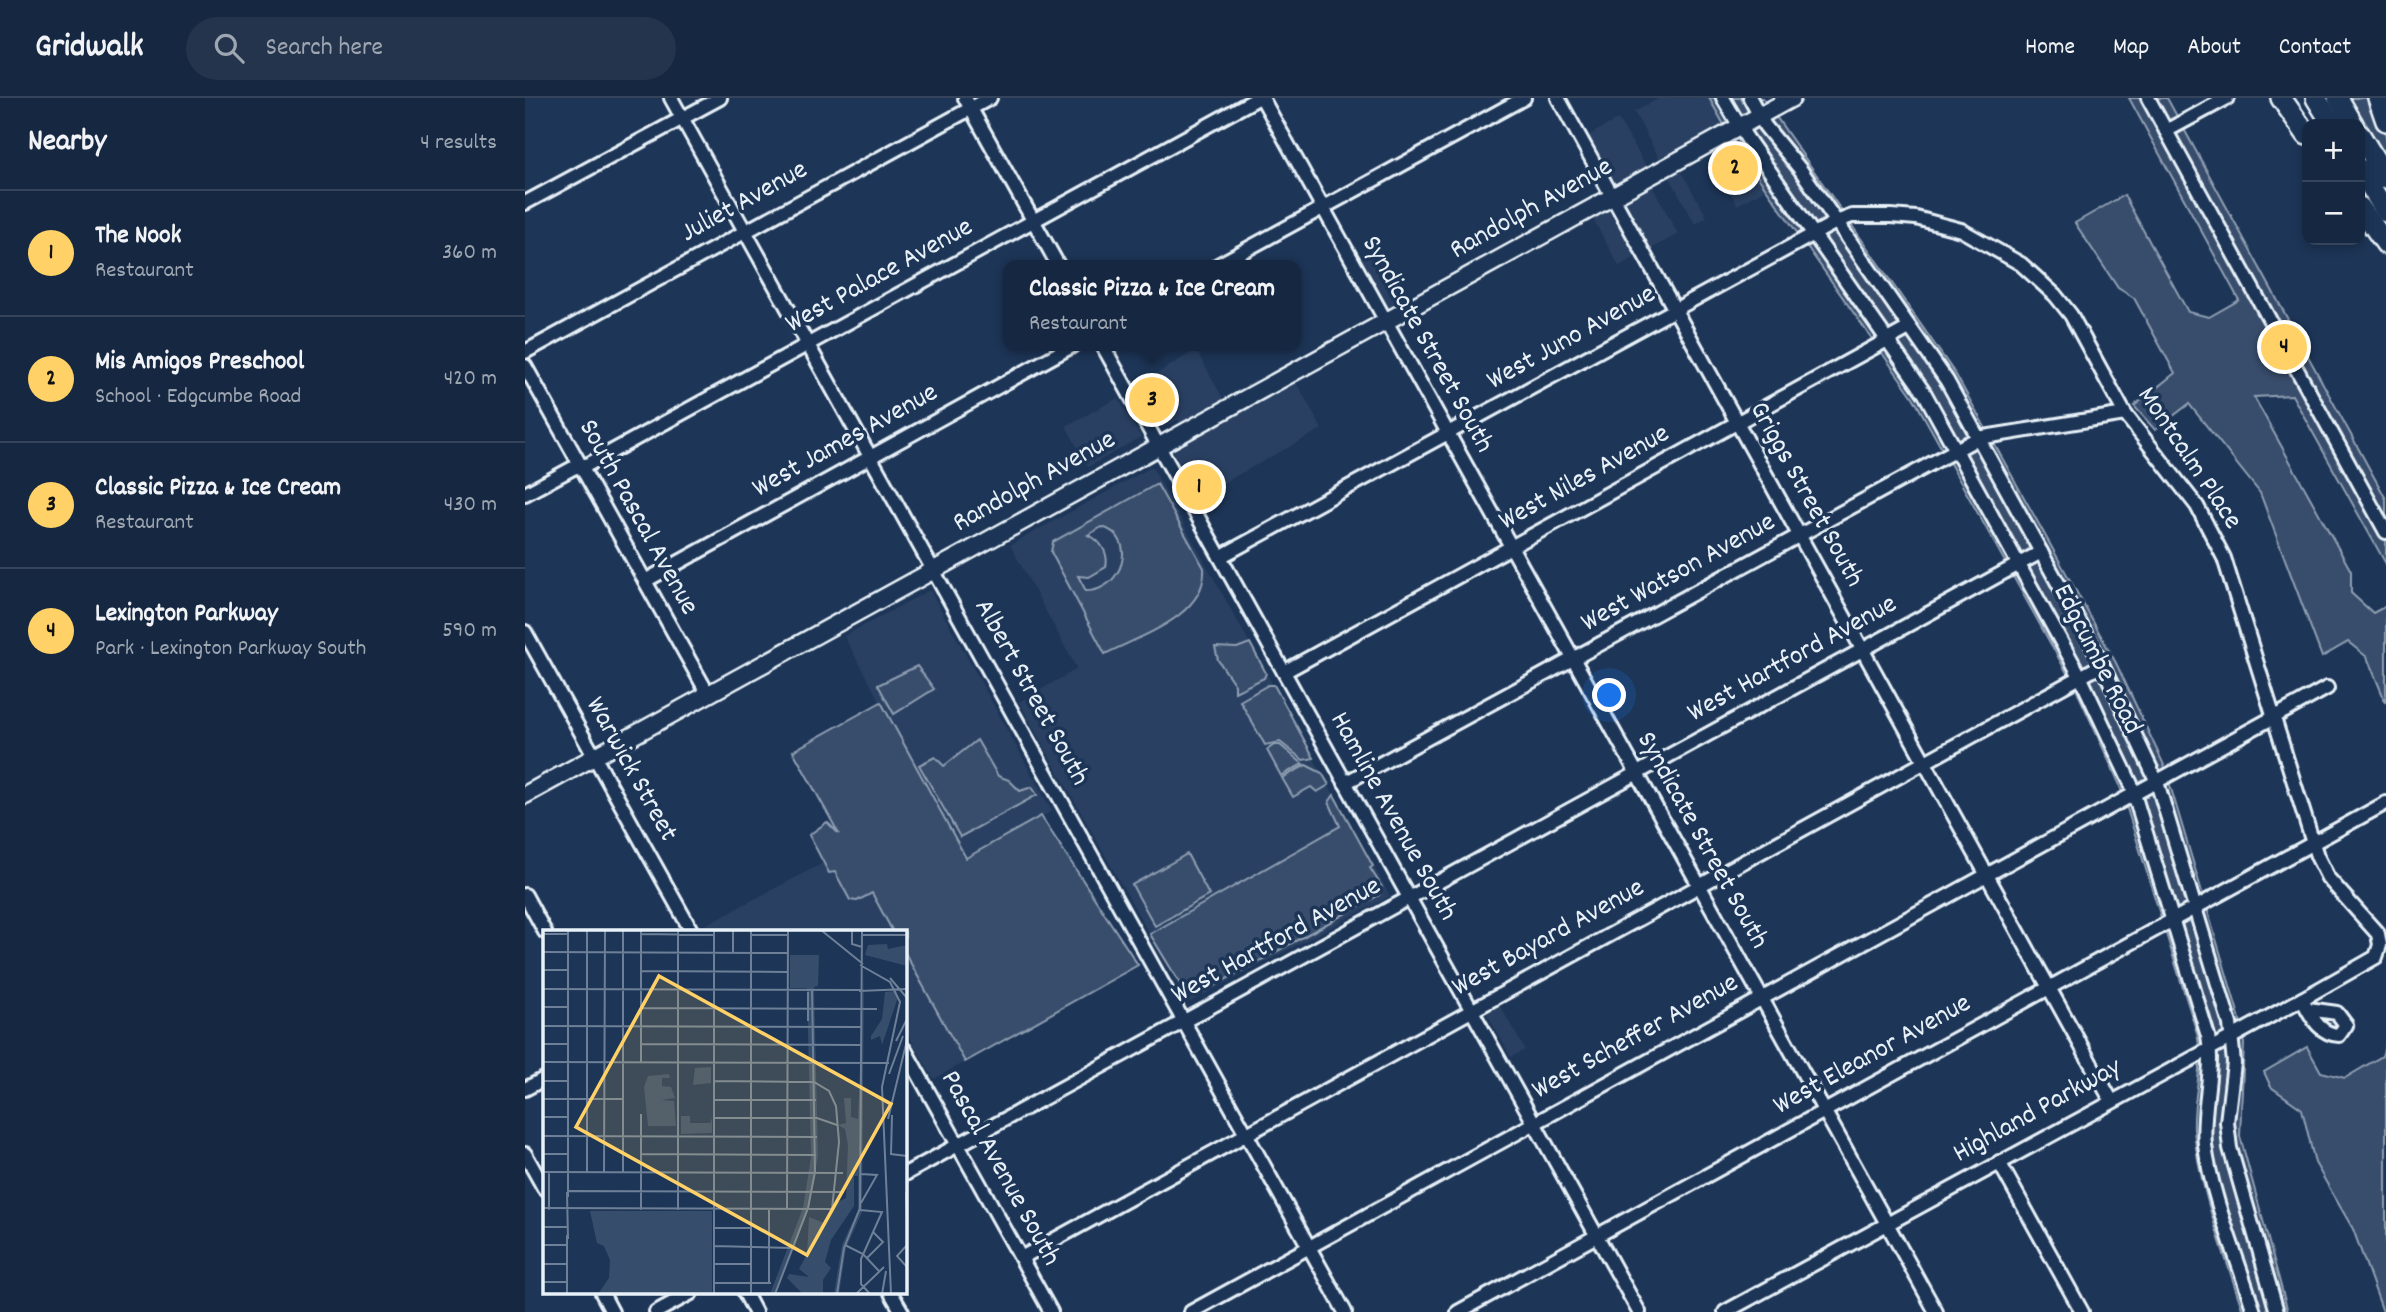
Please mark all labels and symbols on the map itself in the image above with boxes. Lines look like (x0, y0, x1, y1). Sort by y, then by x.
pin: 2 (1712, 142, 1758, 194)
street label: Randolph Avenue (1443, 149, 1621, 271)
street label: Juliet Avenue (674, 152, 816, 254)
street label: West Palace Avenue (779, 209, 981, 345)
street label: Syndicate Street South (1350, 229, 1502, 461)
street label: West Juno Avenue (1480, 276, 1664, 402)
pin: 4 (2261, 321, 2307, 373)
street label: West James Avenue (746, 374, 946, 510)
pin: 3 (1129, 374, 1175, 426)
street label: Montcalm Place (2125, 379, 2251, 539)
street label: Griggs Street South (1737, 395, 1873, 595)
street label: South Pascal Avenue (567, 413, 707, 623)
street label: West Niles Avenue (1492, 416, 1678, 542)
street label: Randolph Avenue (946, 422, 1124, 544)
pin: 1 (1176, 461, 1222, 513)
street label: West Watson Avenue (1575, 504, 1783, 644)
street label: Edgcumbe Road (2041, 578, 2151, 742)
street label: West Hartford Avenue (1681, 586, 1905, 734)
street label: Albert Street South (962, 592, 1098, 794)
your location (1592, 678, 1626, 712)
street label: Warwick Street (574, 690, 686, 850)
street label: Hamline Avenue South (1318, 705, 1466, 929)
street label: Syndicate Street South (1625, 725, 1777, 957)
street label: West Hartford Avenue (1165, 868, 1389, 1016)
street label: West Bayard Avenue (1446, 870, 1652, 1008)
inset map (543, 930, 907, 1294)
street label: West Scheffer Avenue (1526, 965, 1746, 1111)
street label: West Eleanor Avenue (1767, 985, 1979, 1127)
street label: Highland Parkway (1947, 1049, 2130, 1175)
street label: Pascal Avenue South (929, 1064, 1069, 1274)

